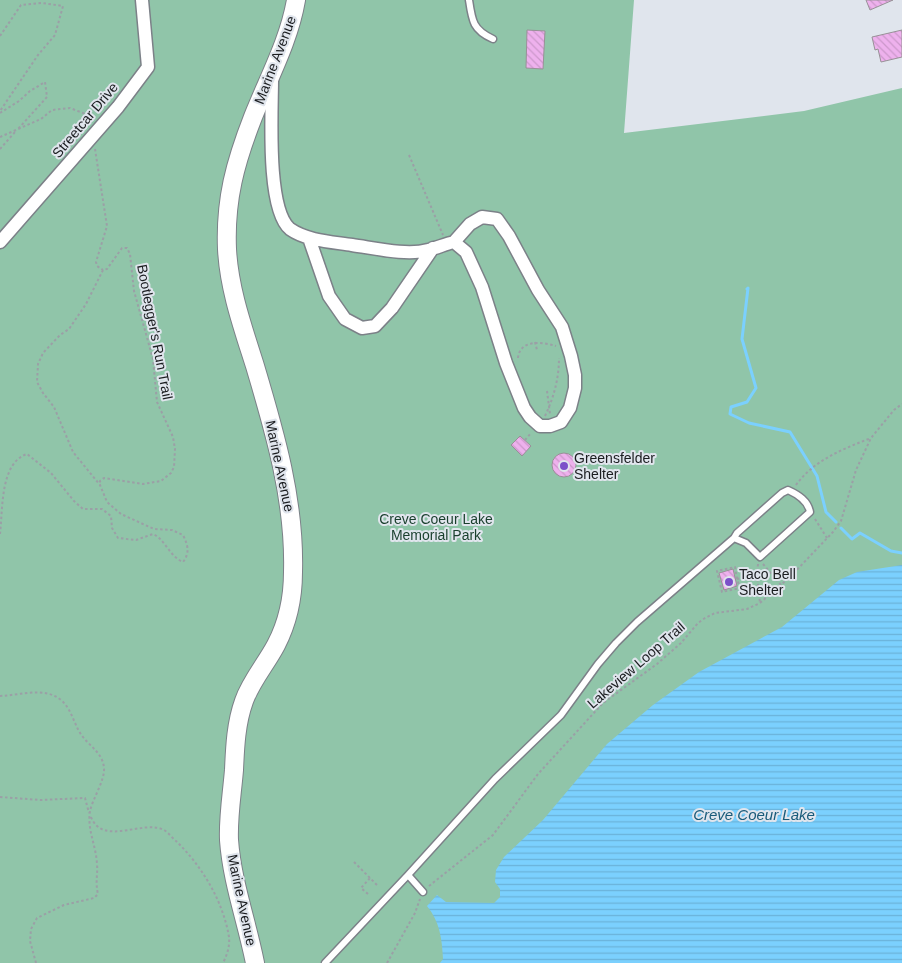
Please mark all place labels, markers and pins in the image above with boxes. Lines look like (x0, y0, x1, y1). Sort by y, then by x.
place label: Greensfelder Shelter (574, 450, 655, 482)
marker: Greensfelder Shelter (558, 460, 570, 472)
place label: Taco Bell Shelter (739, 566, 796, 598)
marker: Taco Bell Shelter (723, 576, 735, 588)

